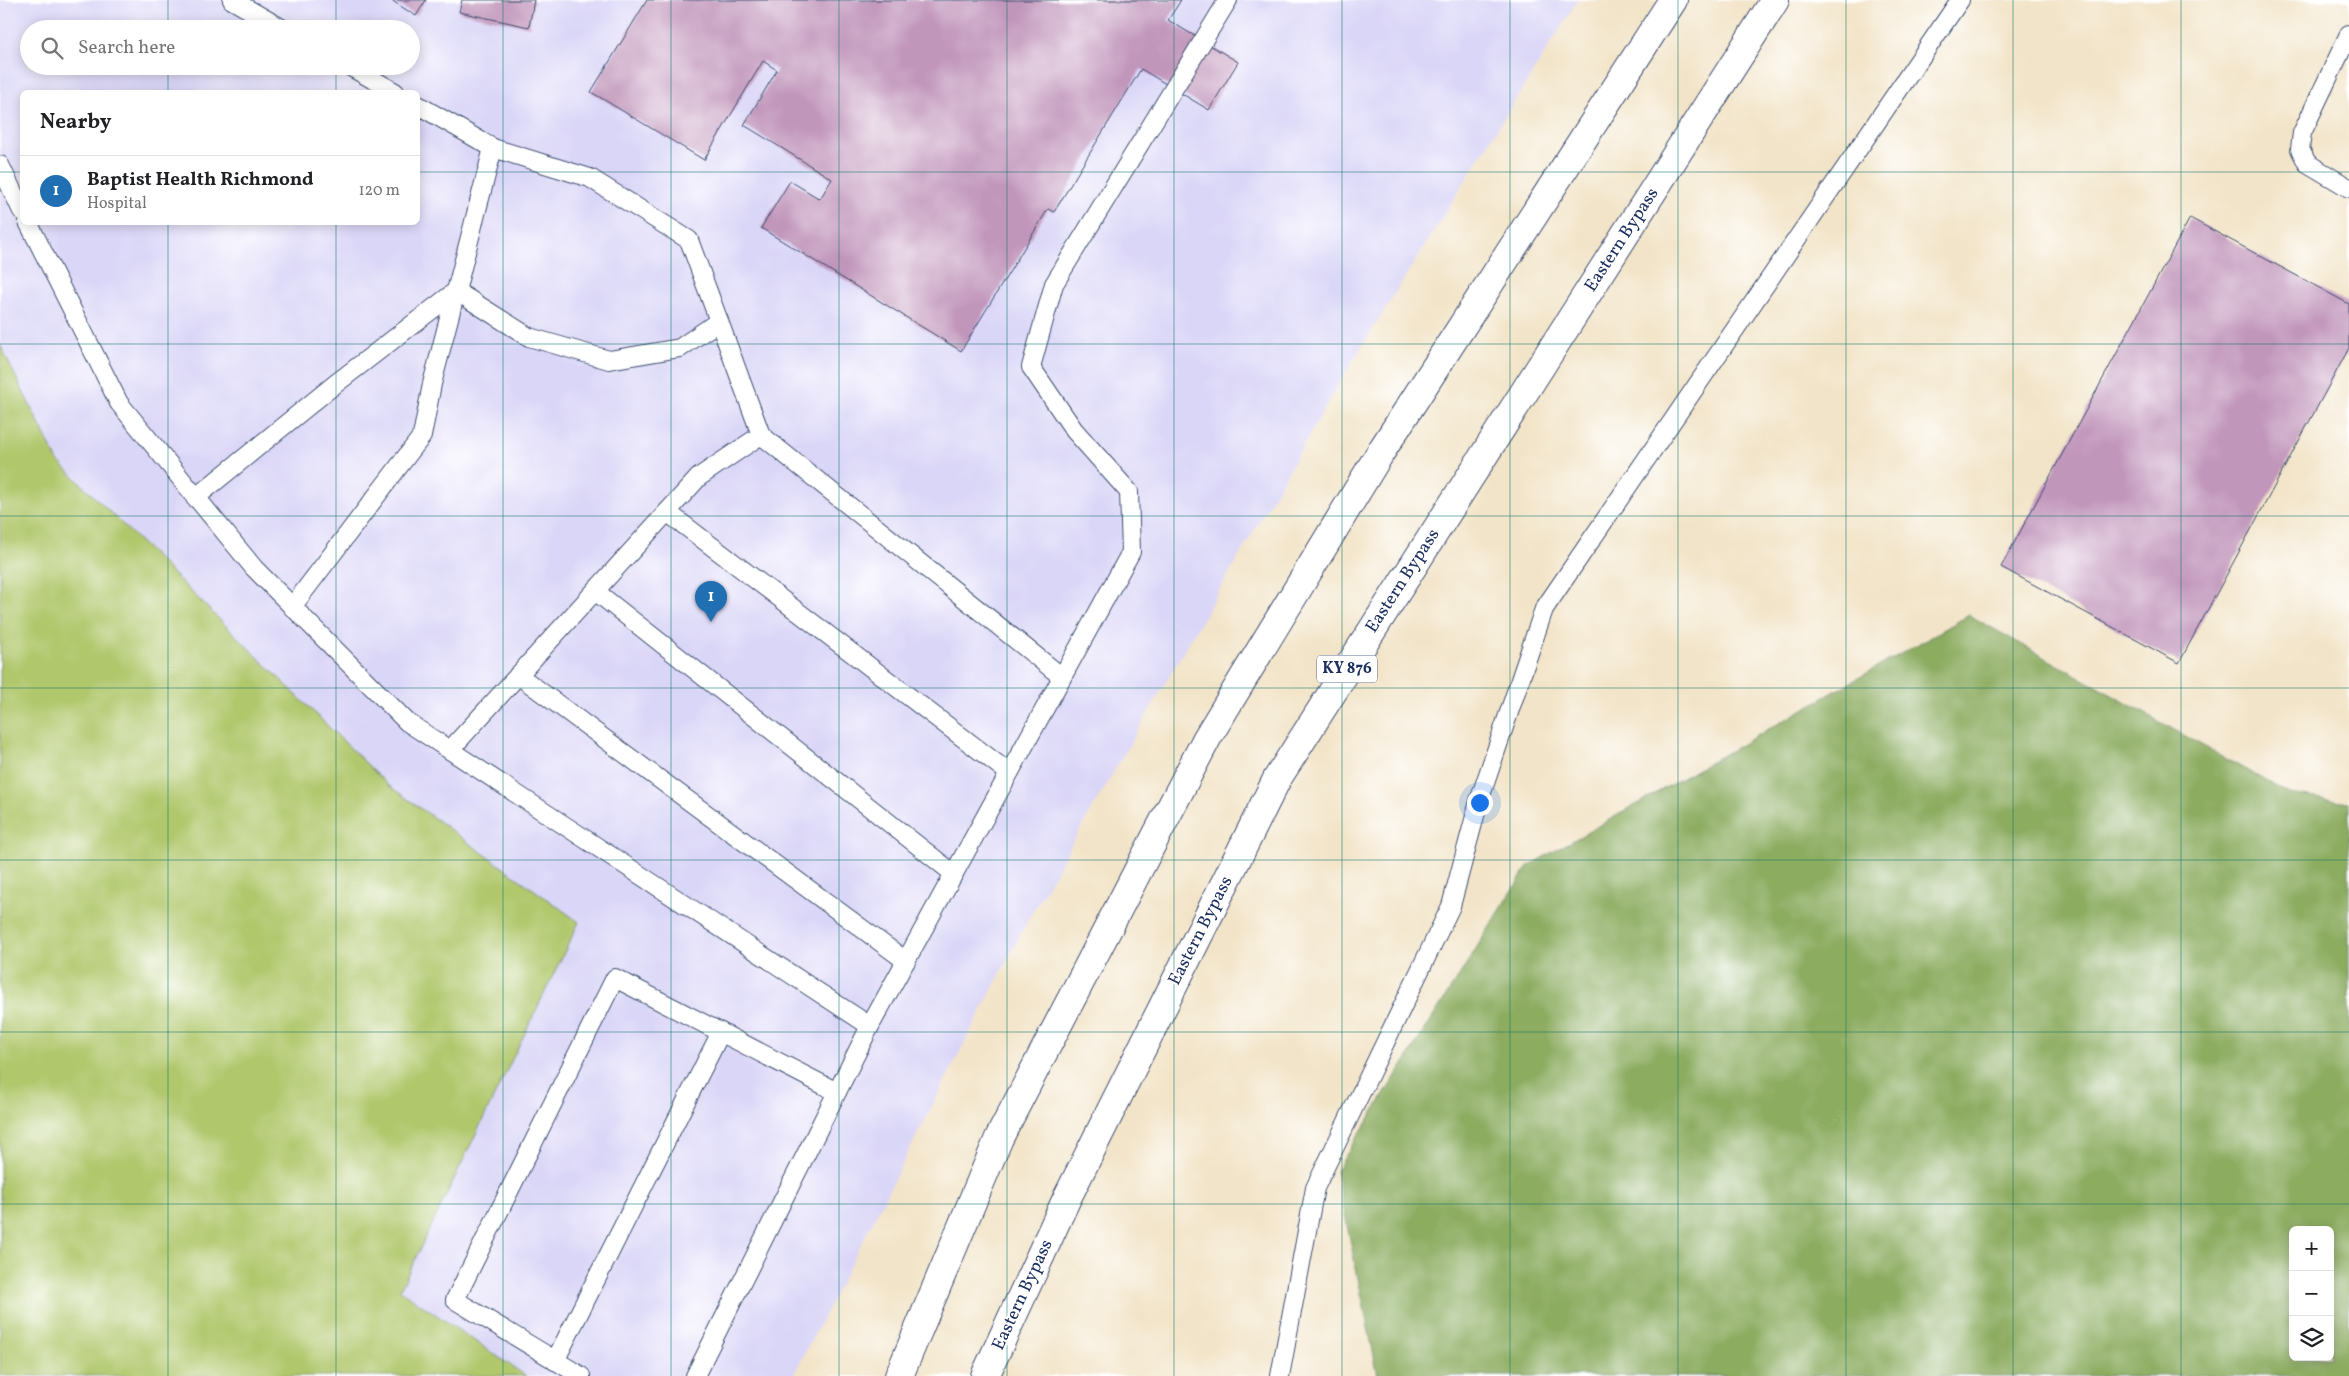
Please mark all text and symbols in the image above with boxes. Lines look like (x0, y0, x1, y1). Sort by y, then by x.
search box (20, 20, 420, 75)
icon: search (38, 34, 66, 62)
text: Search here (78, 35, 175, 61)
text: Nearby (40, 108, 111, 137)
text: Baptist Health Richmond (87, 167, 314, 193)
text: 1 (53, 180, 59, 202)
text: 120 m (358, 180, 400, 202)
street label: Eastern Bypass (1579, 183, 1665, 297)
text: Hospital (87, 193, 147, 215)
street label: Eastern Bypass (1360, 524, 1446, 638)
pin: 1 (695, 581, 727, 622)
road number: KY 876 (1317, 656, 1377, 682)
your location (1467, 790, 1493, 816)
street label: Eastern Bypass (1163, 872, 1239, 990)
map controls (2289, 1226, 2334, 1361)
button: + (2289, 1226, 2334, 1271)
street label: Eastern Bypass (986, 1235, 1060, 1355)
button: − (2289, 1271, 2334, 1316)
button: layers (2289, 1316, 2334, 1361)

